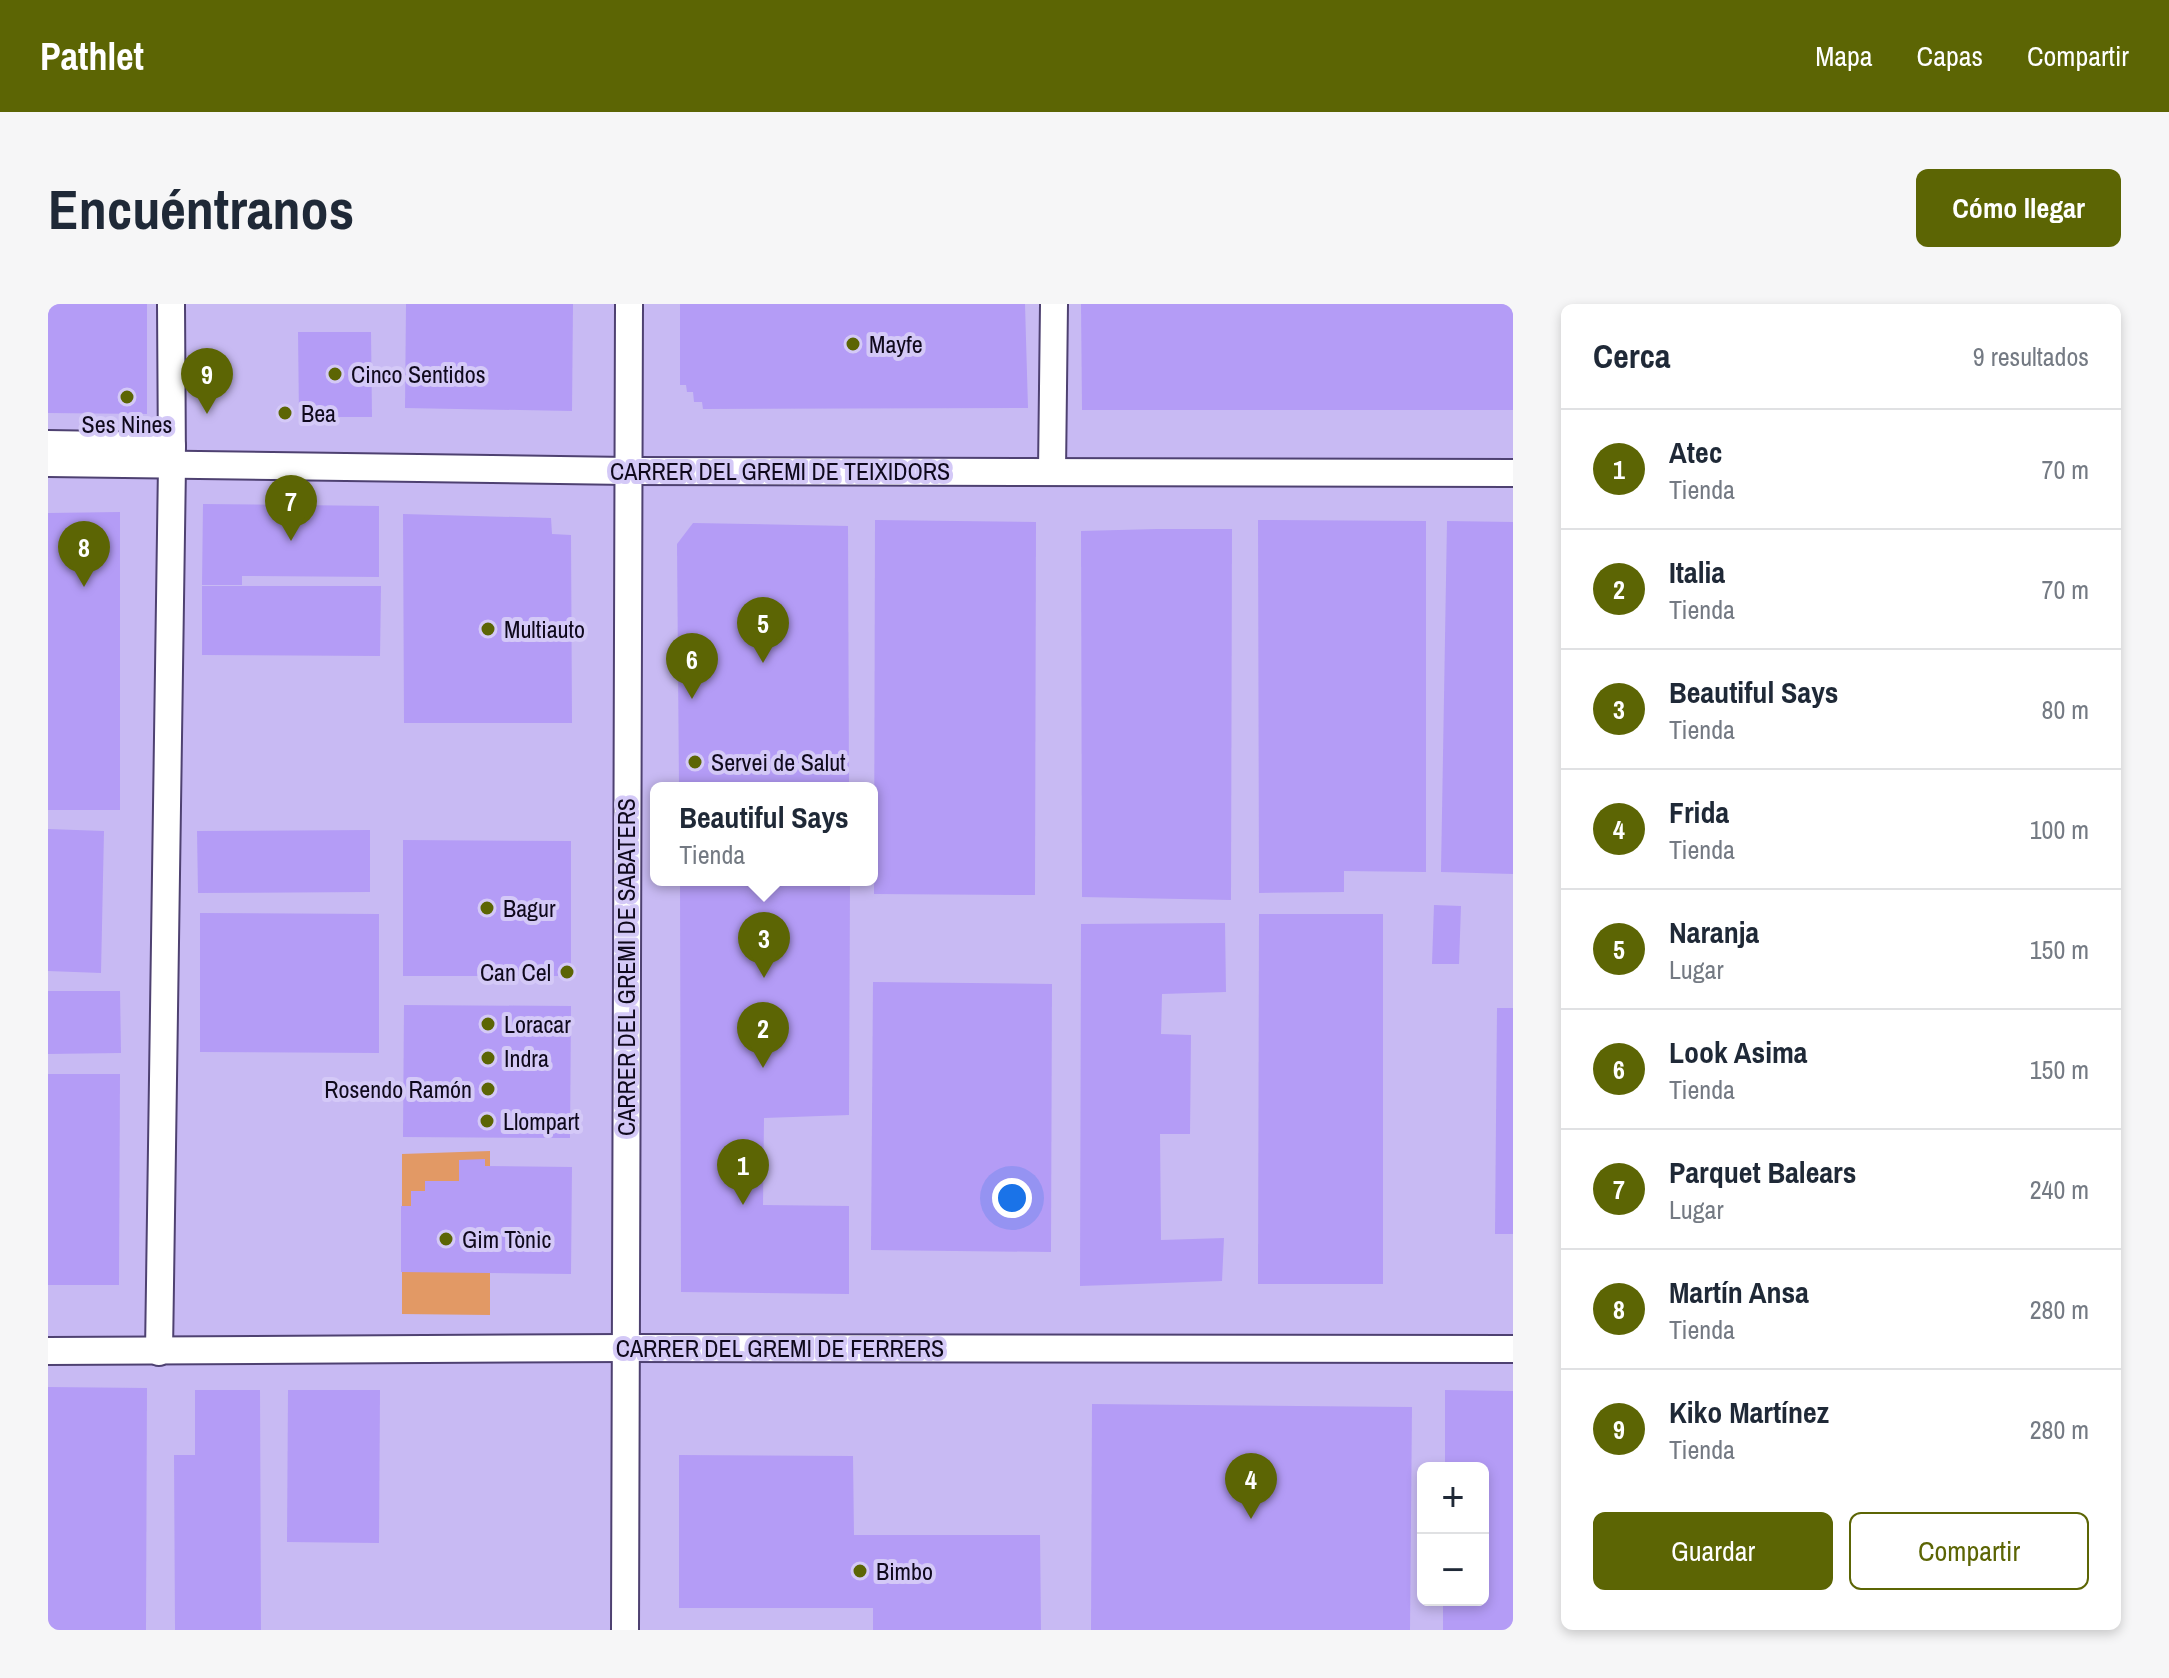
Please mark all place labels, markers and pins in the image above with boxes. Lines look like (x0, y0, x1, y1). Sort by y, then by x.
place label: Mayfe (869, 328, 923, 360)
marker: Mayfe (844, 335, 862, 353)
pin: 9 (181, 348, 233, 414)
place label: Cinco Sentidos (351, 358, 486, 390)
marker: Cinco Sentidos (326, 365, 344, 383)
marker: Ses Nines (118, 388, 136, 406)
place label: Bea (301, 397, 336, 429)
marker: Bea (276, 404, 294, 422)
place label: Ses Nines (82, 408, 172, 440)
pin: 7 (265, 475, 317, 541)
pin: 8 (58, 521, 110, 587)
pin: 5 (737, 597, 789, 663)
place label: Multiauto (504, 613, 585, 645)
marker: Multiauto (479, 620, 497, 638)
pin: 6 (666, 633, 718, 699)
place label: Servei de Salut (711, 746, 846, 778)
marker: Servei de Salut (686, 753, 704, 771)
place label: Bagur (503, 892, 556, 924)
marker: Bagur (478, 899, 496, 917)
pin: 3 (738, 912, 790, 978)
place label: Can Cel (480, 956, 551, 988)
marker: Can Cel (558, 963, 576, 981)
pin: 2 (737, 1002, 789, 1068)
place label: Loracar (504, 1008, 571, 1040)
marker: Loracar (479, 1015, 497, 1033)
place label: Indra (504, 1042, 549, 1074)
marker: Indra (479, 1049, 497, 1067)
place label: Rosendo Ramón (324, 1073, 472, 1105)
marker: Rosendo Ramón (479, 1080, 497, 1098)
place label: Llompart (503, 1105, 580, 1137)
marker: Llompart (478, 1112, 496, 1130)
pin: 1 (717, 1139, 769, 1205)
place label: Gim Tònic (462, 1223, 552, 1255)
marker: Gim Tònic (437, 1230, 455, 1248)
pin: 4 (1225, 1453, 1277, 1519)
place label: Bimbo (876, 1555, 933, 1587)
marker: Bimbo (851, 1562, 869, 1580)

